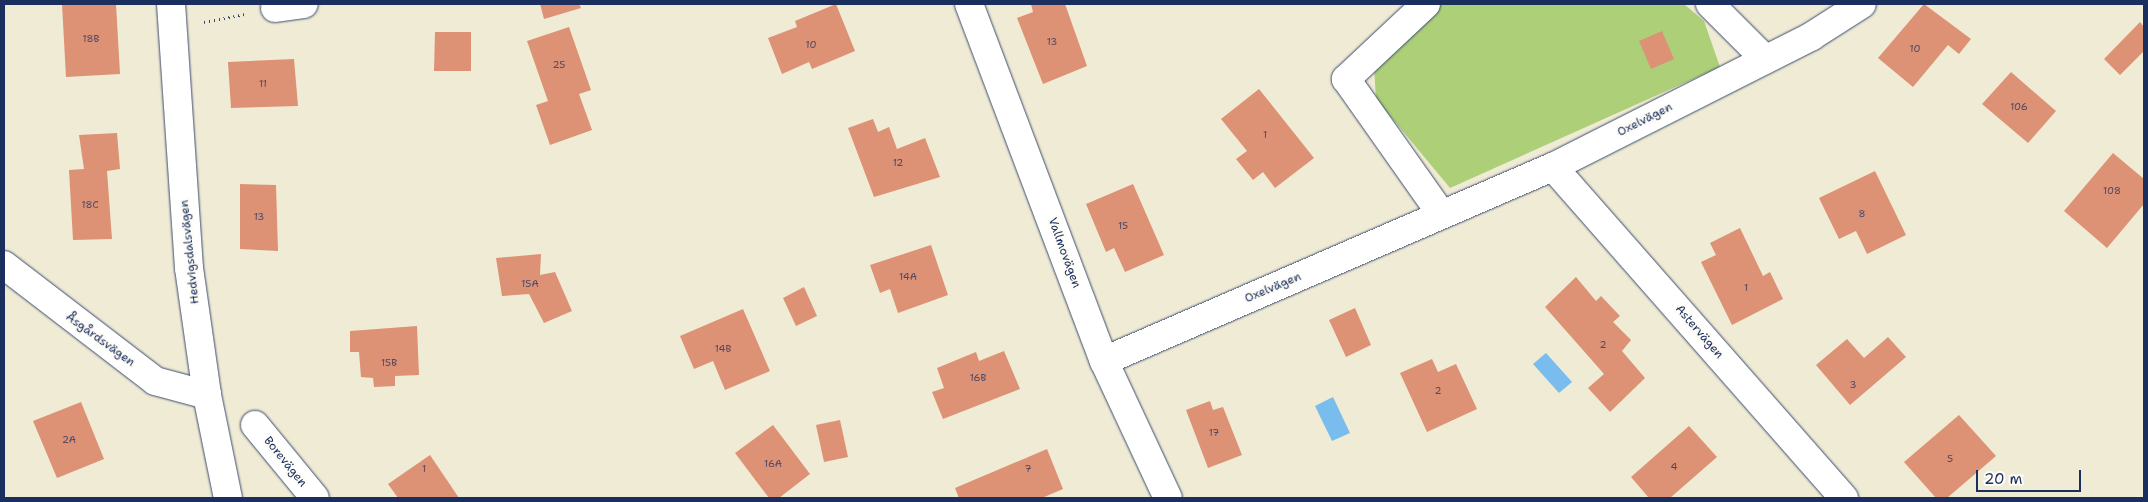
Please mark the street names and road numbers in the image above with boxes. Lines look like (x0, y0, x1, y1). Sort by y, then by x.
street label: Oxelvägen (1615, 100, 1675, 140)
street label: Hedvigsdalsvägen (177, 199, 203, 305)
street label: Vallmovägen (1045, 216, 1083, 290)
street label: Oxelvägen (1243, 270, 1303, 306)
street label: Astervägen (1672, 302, 1726, 362)
street label: Åsgårdsvägen (63, 310, 137, 370)
street label: Borevägen (260, 434, 310, 490)

